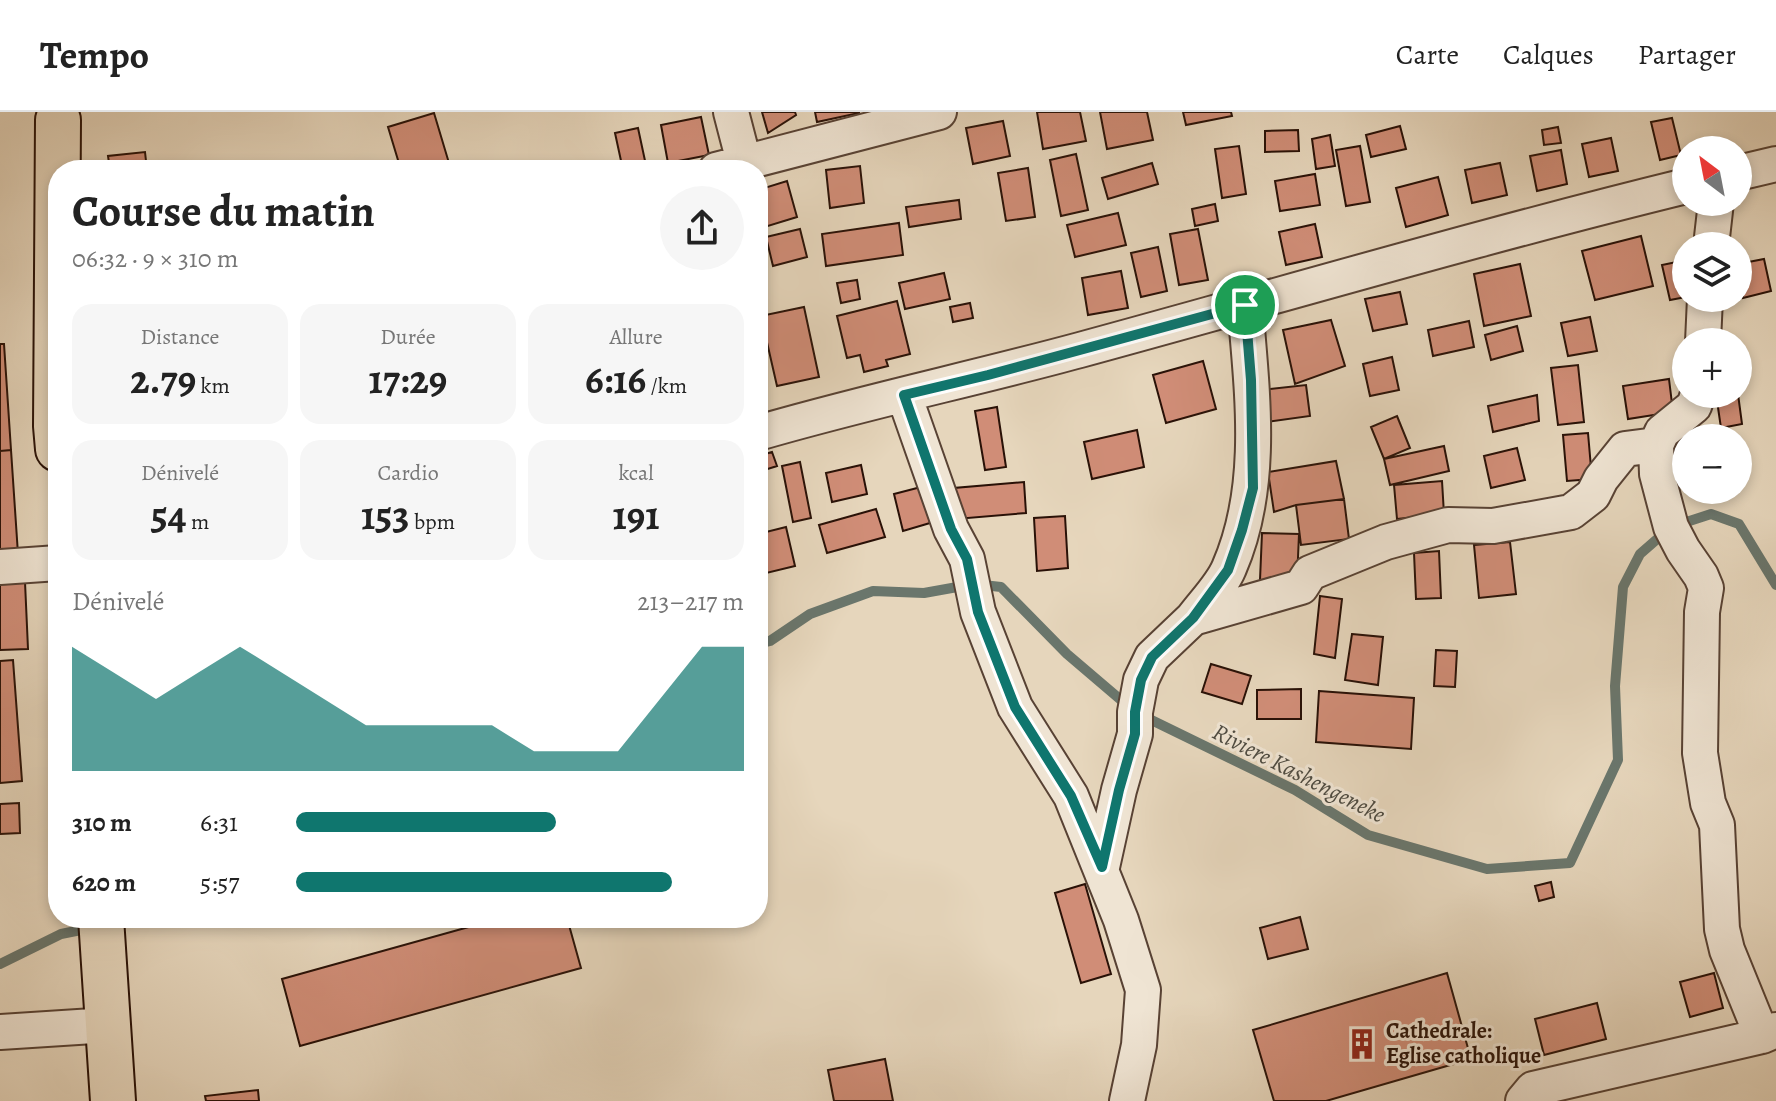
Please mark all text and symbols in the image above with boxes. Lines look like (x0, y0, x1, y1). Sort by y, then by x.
text: Tempo (40, 29, 149, 81)
text: Carte (1396, 36, 1459, 74)
text: Calques (1503, 36, 1594, 74)
text: Partager (1638, 36, 1736, 74)
north arrow (1672, 136, 1752, 216)
map controls (1672, 136, 1752, 504)
text: Course du matin (72, 181, 375, 241)
button: share (660, 186, 744, 270)
button: layers (1672, 232, 1752, 312)
text: 06:32 · 9 × 310 m (72, 241, 238, 276)
pin (1211, 271, 1279, 339)
icon: arrive (1223, 283, 1267, 327)
text: Distance (141, 322, 219, 352)
text: Durée (380, 322, 436, 352)
text: Allure (609, 322, 663, 352)
button: + (1672, 328, 1752, 408)
text: 2.79 (130, 352, 196, 407)
text: 17:29 (369, 352, 447, 407)
text: 6:16 (585, 352, 646, 407)
text: km (196, 371, 230, 401)
text: /km (646, 371, 687, 401)
button: − (1672, 424, 1752, 504)
text: Dénivelé (141, 458, 219, 488)
text: Cardio (377, 458, 439, 488)
text: kcal (618, 458, 654, 488)
text: 54 (151, 488, 187, 543)
text: 153 (361, 488, 410, 543)
text: 191 (612, 488, 660, 543)
text: m (187, 507, 209, 537)
text: bpm (410, 507, 455, 537)
text: Dénivelé (72, 584, 164, 619)
text: 213–217 m (637, 584, 744, 619)
water label: Riviere Kashengeneke (1207, 716, 1391, 830)
text: 310 m (72, 805, 132, 840)
text: 6:31 (200, 805, 238, 840)
text: 620 m (72, 865, 136, 900)
text: 5:57 (200, 865, 239, 900)
place label: Cathedrale: Eglise catholique (1386, 1016, 1541, 1071)
building icon: Cathedrale: Eglise catholique (1345, 1027, 1379, 1061)

